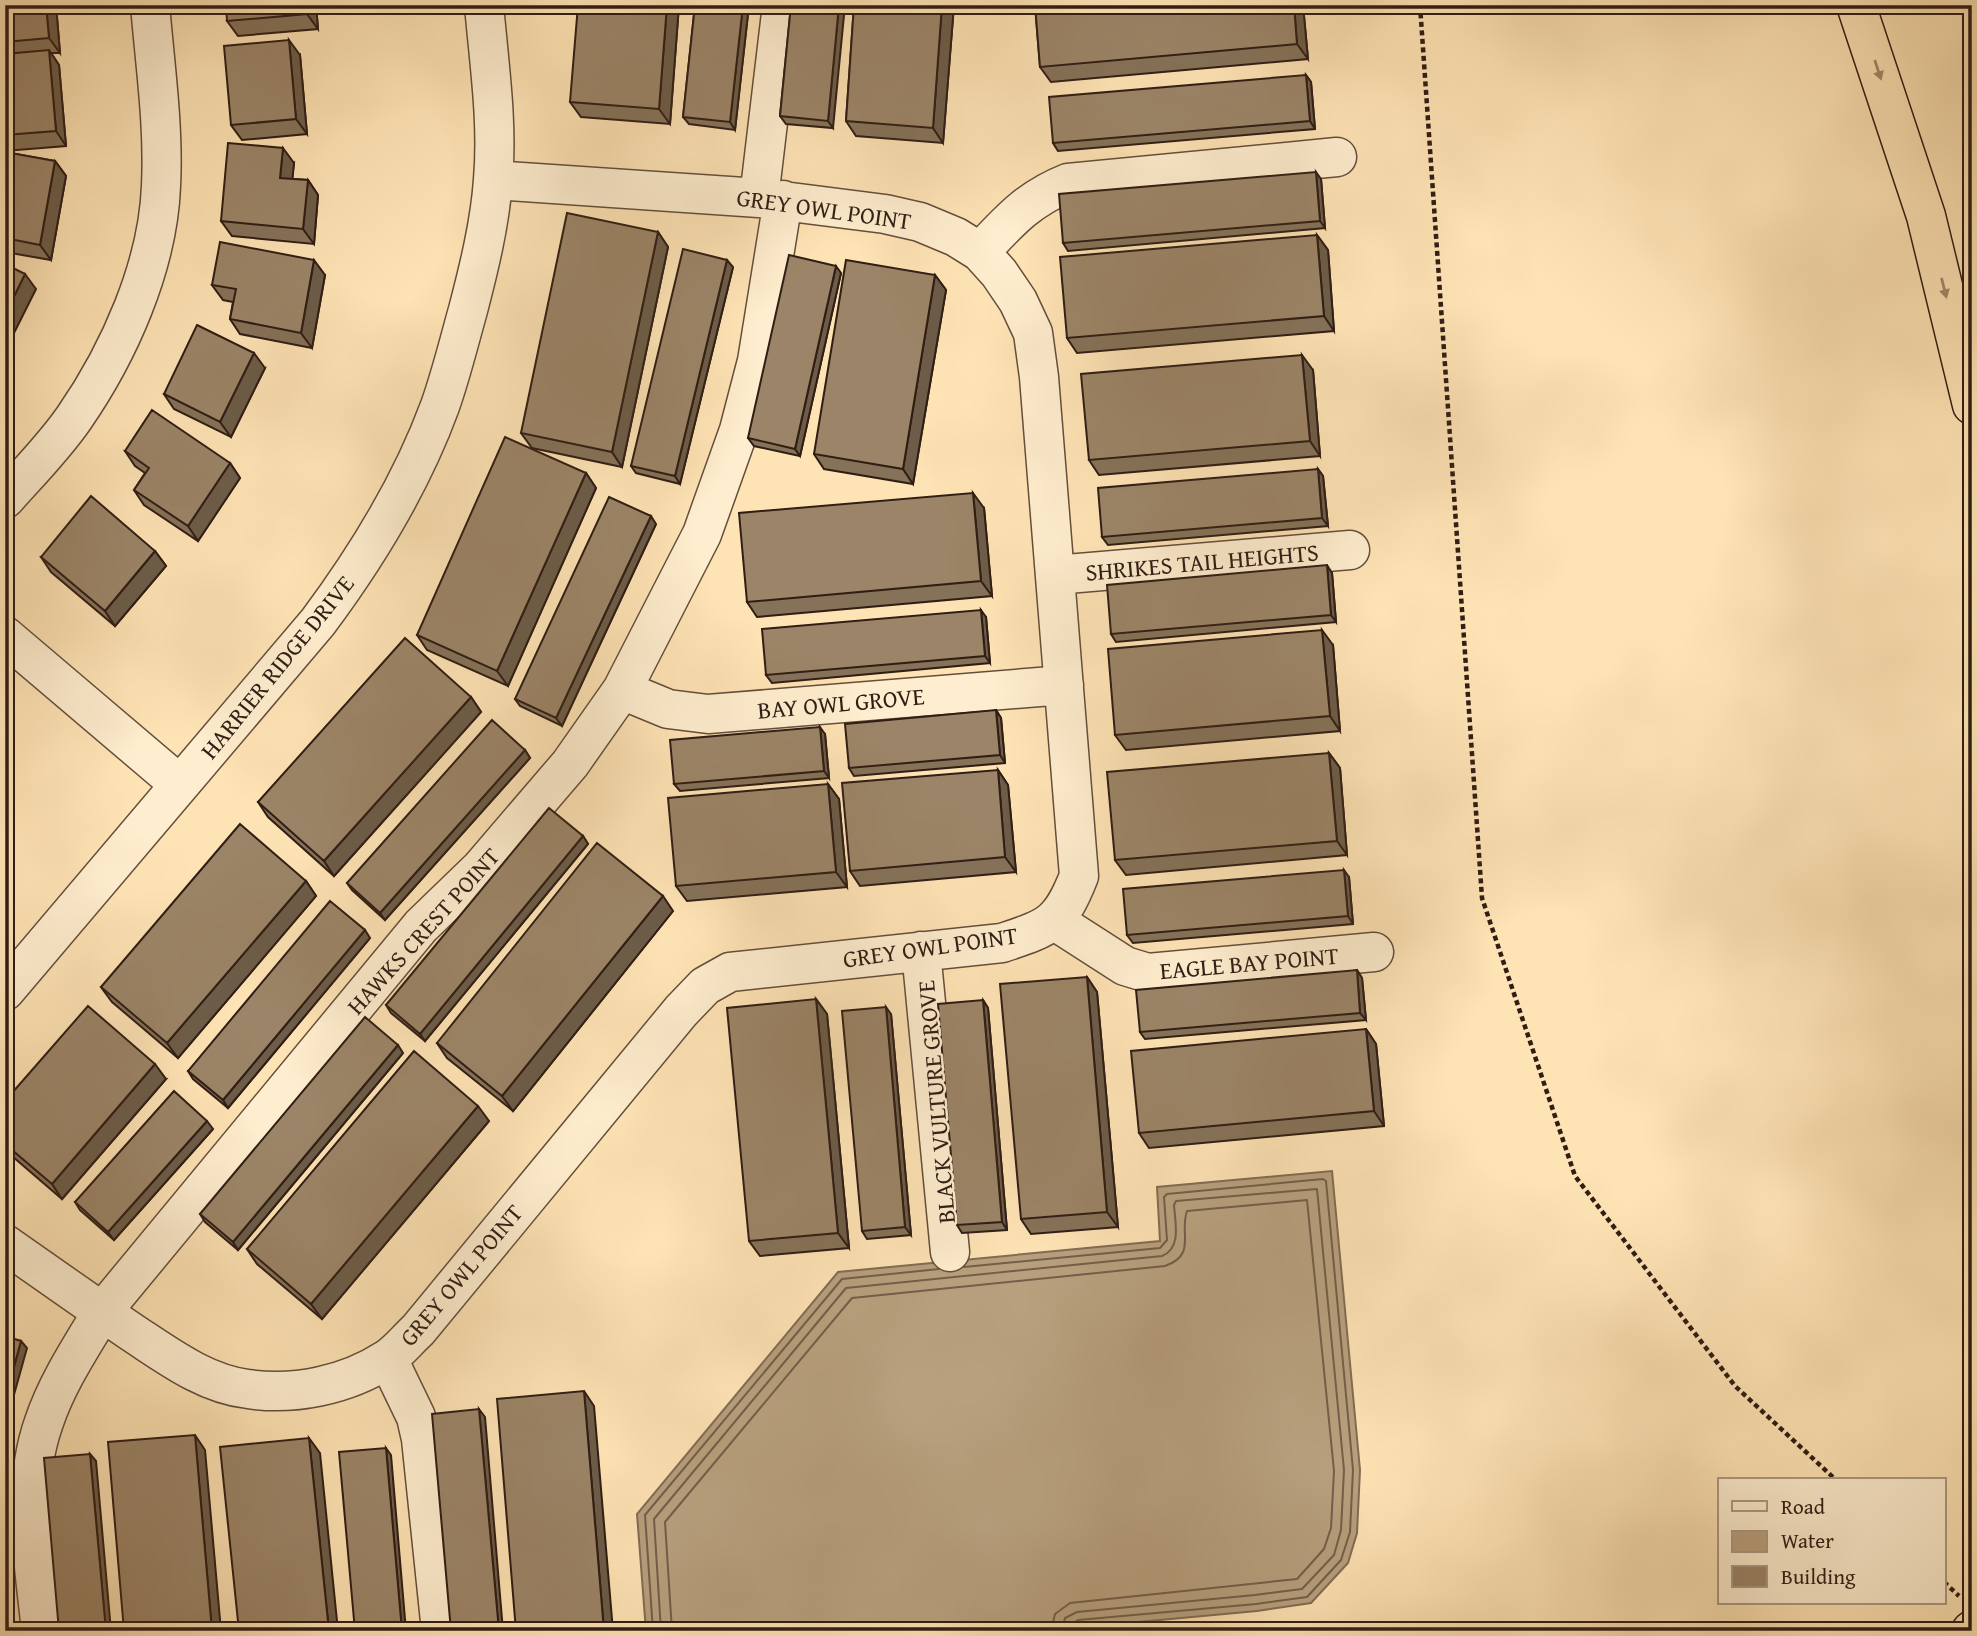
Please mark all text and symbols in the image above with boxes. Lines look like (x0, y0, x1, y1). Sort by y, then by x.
one-way arrow (1873, 60, 1884, 81)
street label: GREY OWL POINT (735, 179, 913, 239)
one-way arrow (1939, 277, 1950, 299)
street label: SHRIKES TAIL HEIGHTS (1084, 534, 1320, 590)
street label: HARRIER RIDGE DRIVE (192, 568, 362, 766)
street label: BAY OWL GROVE (756, 678, 926, 728)
street label: HAWKS CREST POINT (338, 840, 508, 1022)
street label: GREY OWL POINT (841, 917, 1019, 977)
street label: EAGLE BAY POINT (1158, 938, 1340, 988)
street label: BLACK VULTURE GROVE (908, 979, 964, 1225)
street label: GREY OWL POINT (391, 1196, 531, 1354)
legend (1718, 1478, 1946, 1604)
text: Road (1781, 1491, 1826, 1522)
text: Water (1781, 1525, 1834, 1556)
text: Building (1781, 1561, 1856, 1592)

